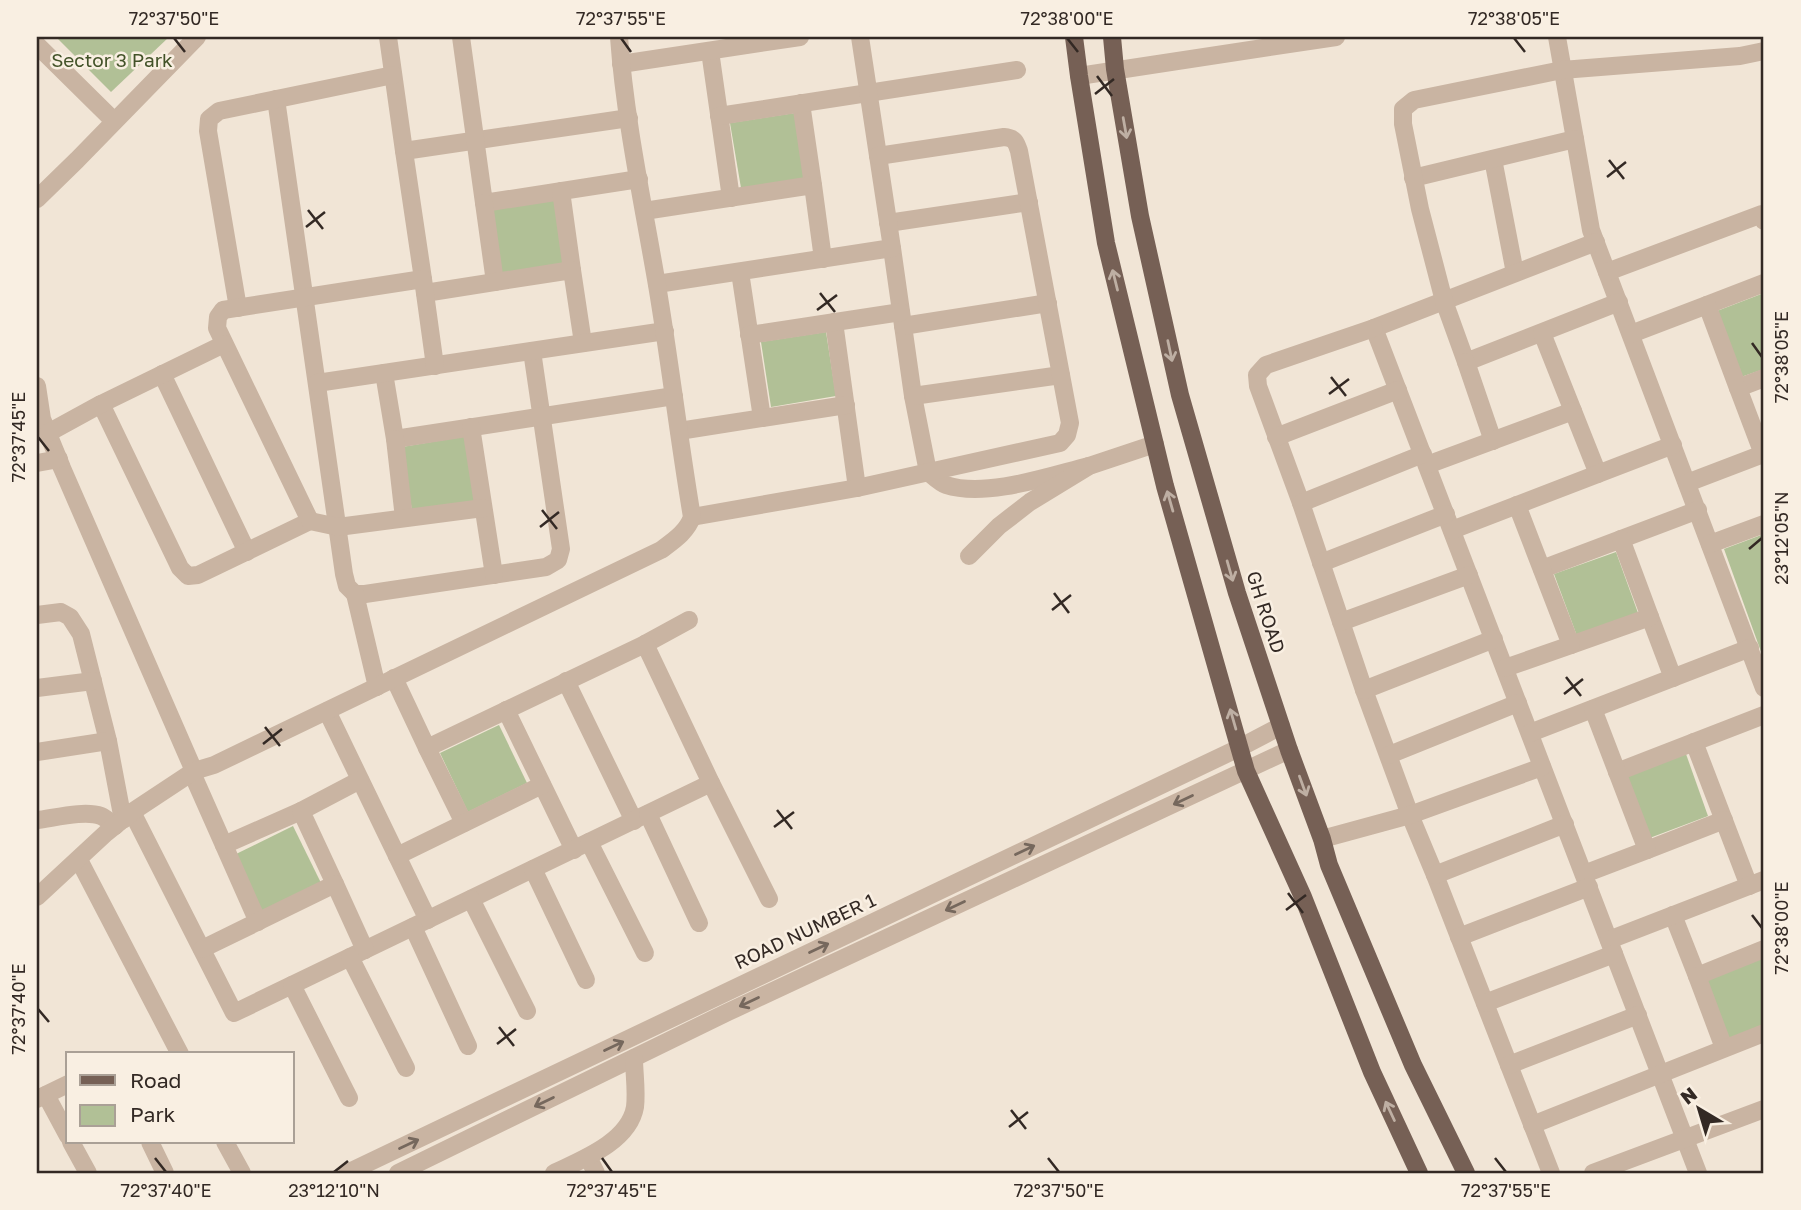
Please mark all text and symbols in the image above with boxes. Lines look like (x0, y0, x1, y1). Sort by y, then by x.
text: 72°37'50"E (129, 7, 219, 29)
text: 72°37'55"E (576, 7, 666, 29)
text: 72°38'00"E (1021, 7, 1113, 29)
text: 72°38'05"E (1468, 7, 1560, 29)
park label: Sector 3 Park (51, 48, 173, 71)
one-way arrow (1119, 117, 1132, 139)
one-way arrow (1108, 269, 1121, 292)
text: 72°38'05"E (1770, 311, 1792, 403)
one-way arrow (1164, 339, 1177, 362)
text: 72°37'45"E (7, 392, 29, 482)
one-way arrow (1162, 490, 1175, 512)
text: 23°12'05"N (1770, 491, 1792, 585)
one-way arrow (1225, 560, 1238, 582)
street label: GH ROAD (1242, 568, 1291, 656)
one-way arrow (1225, 708, 1238, 730)
one-way arrow (1297, 775, 1310, 797)
one-way arrow (1173, 794, 1194, 807)
one-way arrow (1014, 843, 1035, 856)
text: 72°38'00"E (1770, 882, 1792, 974)
street label: ROAD NUMBER 1 (730, 888, 879, 973)
one-way arrow (945, 900, 966, 914)
one-way arrow (808, 941, 829, 954)
text: 72°37'40"E (7, 963, 29, 1055)
one-way arrow (738, 997, 759, 1010)
one-way arrow (603, 1039, 624, 1052)
legend (66, 1052, 294, 1144)
text: Road (130, 1067, 181, 1093)
north arrow (1664, 1074, 1734, 1144)
text: N (1675, 1082, 1701, 1109)
one-way arrow (534, 1096, 555, 1109)
text: Park (130, 1101, 176, 1127)
one-way arrow (1383, 1101, 1396, 1122)
one-way arrow (398, 1137, 419, 1150)
text: 72°37'40"E (120, 1179, 212, 1201)
text: 23°12'10"N (288, 1179, 380, 1201)
text: 72°37'45"E (567, 1179, 657, 1201)
text: 72°37'50"E (1014, 1179, 1104, 1201)
text: 72°37'55"E (1461, 1179, 1551, 1201)

